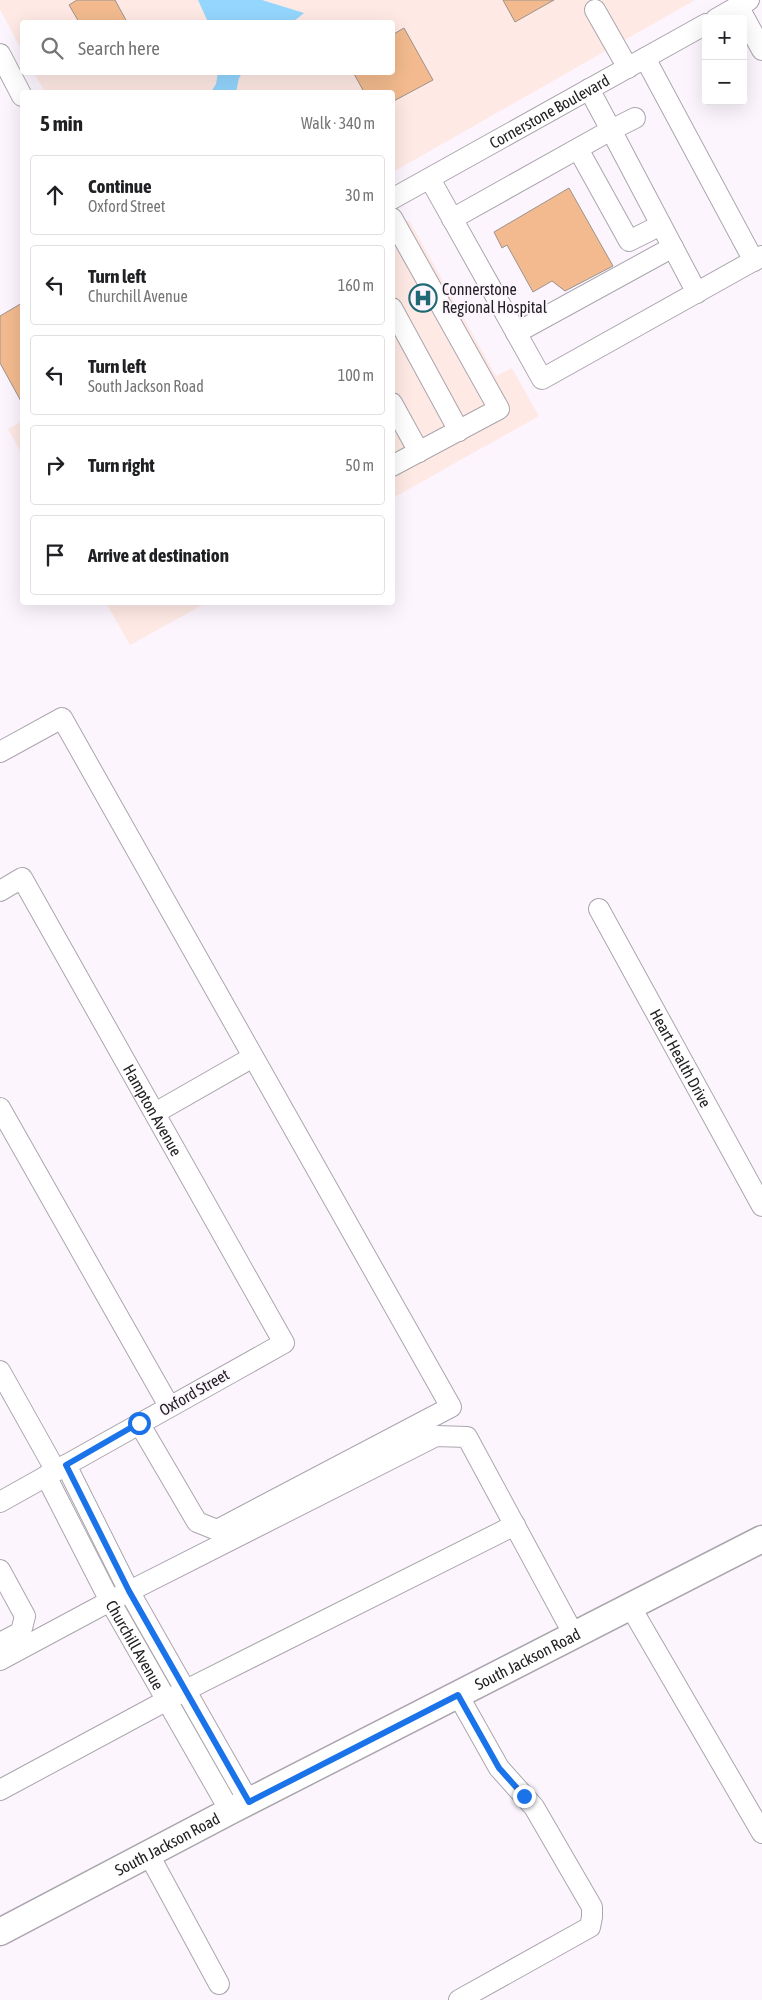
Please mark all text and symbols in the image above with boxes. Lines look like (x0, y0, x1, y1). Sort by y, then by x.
map controls (702, 15, 747, 105)
button: + (702, 15, 747, 60)
search box (20, 20, 395, 75)
icon: search (38, 34, 66, 62)
text: Search here (78, 37, 160, 59)
button: − (702, 60, 747, 105)
street label: Cornerstone Boulevard (486, 71, 612, 152)
text: 5 min (40, 111, 83, 135)
text: Walk · 340 m (301, 114, 375, 132)
text: Continue (88, 175, 152, 197)
icon: ahead (41, 181, 69, 209)
text: 30 m (345, 186, 374, 204)
text: Oxford Street (88, 197, 165, 215)
text: Turn left (88, 265, 146, 287)
icon: left (41, 271, 69, 299)
text: 160 m (338, 276, 374, 294)
place label: Connerstone Regional Hospital (442, 280, 548, 317)
hospital icon: Connerstone Regional Hospital (408, 283, 438, 313)
text: Churchill Avenue (88, 287, 188, 305)
text: Turn left (88, 355, 146, 377)
icon: left (41, 361, 69, 389)
text: 100 m (338, 366, 374, 384)
text: South Jackson Road (88, 377, 204, 395)
icon: right (41, 451, 69, 479)
text: Turn right (88, 454, 155, 476)
text: 50 m (345, 456, 374, 474)
icon: arrive (41, 541, 69, 569)
text: Arrive at destination (88, 544, 229, 566)
street label: Heart Health Drive (647, 1006, 715, 1110)
street label: Hampton Avenue (120, 1061, 186, 1159)
street label: Oxford Street (156, 1365, 232, 1419)
route start (128, 1412, 151, 1435)
street label: Churchill Avenue (103, 1597, 168, 1693)
street label: South Jackson Road (472, 1625, 583, 1693)
route end (513, 1785, 536, 1808)
street label: South Jackson Road (112, 1809, 223, 1879)

